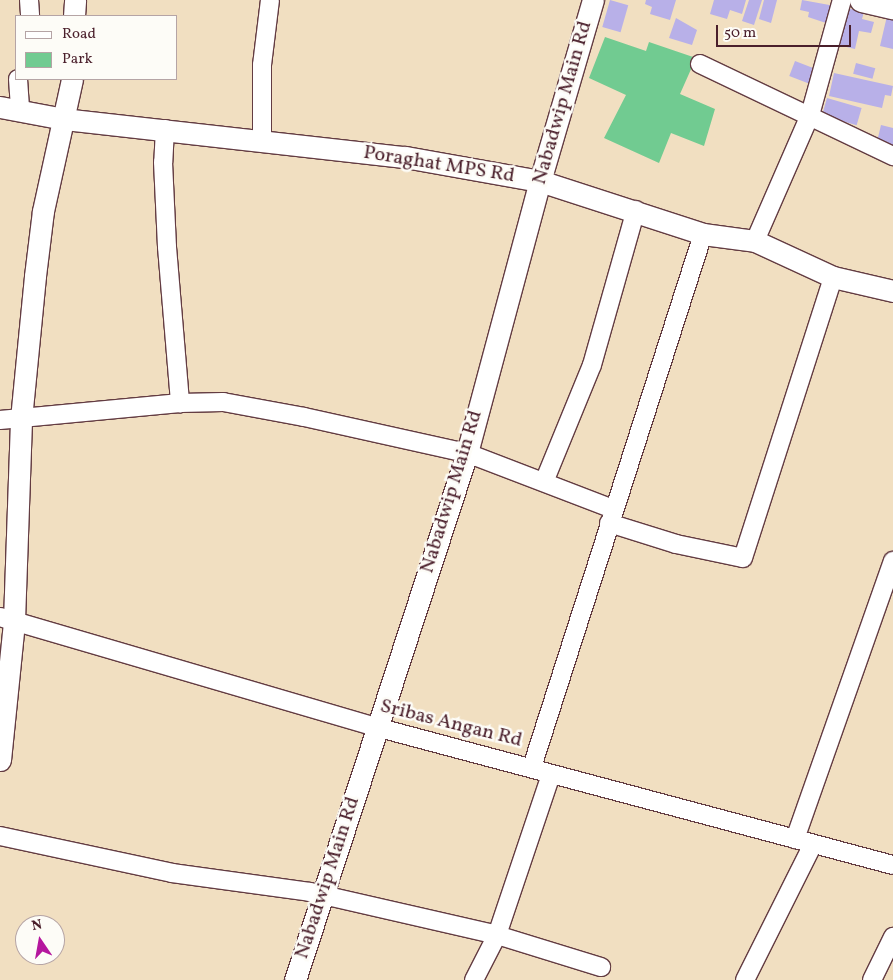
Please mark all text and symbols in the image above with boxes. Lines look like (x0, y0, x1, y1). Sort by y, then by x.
legend (15, 15, 178, 80)
scale bar (718, 15, 853, 47)
street label: Nabadwip Main Rd (528, 18, 598, 188)
text: 50 m (724, 23, 756, 44)
text: Road (62, 24, 96, 45)
text: Park (62, 49, 93, 70)
street label: Poraghat MPS Rd (362, 141, 516, 189)
street label: Nabadwip Main Rd (416, 408, 488, 576)
street label: Sribas Angan Rd (377, 695, 525, 753)
street label: Nabadwip Main Rd (290, 794, 366, 962)
north arrow (15, 915, 65, 965)
text: N (30, 915, 44, 936)

